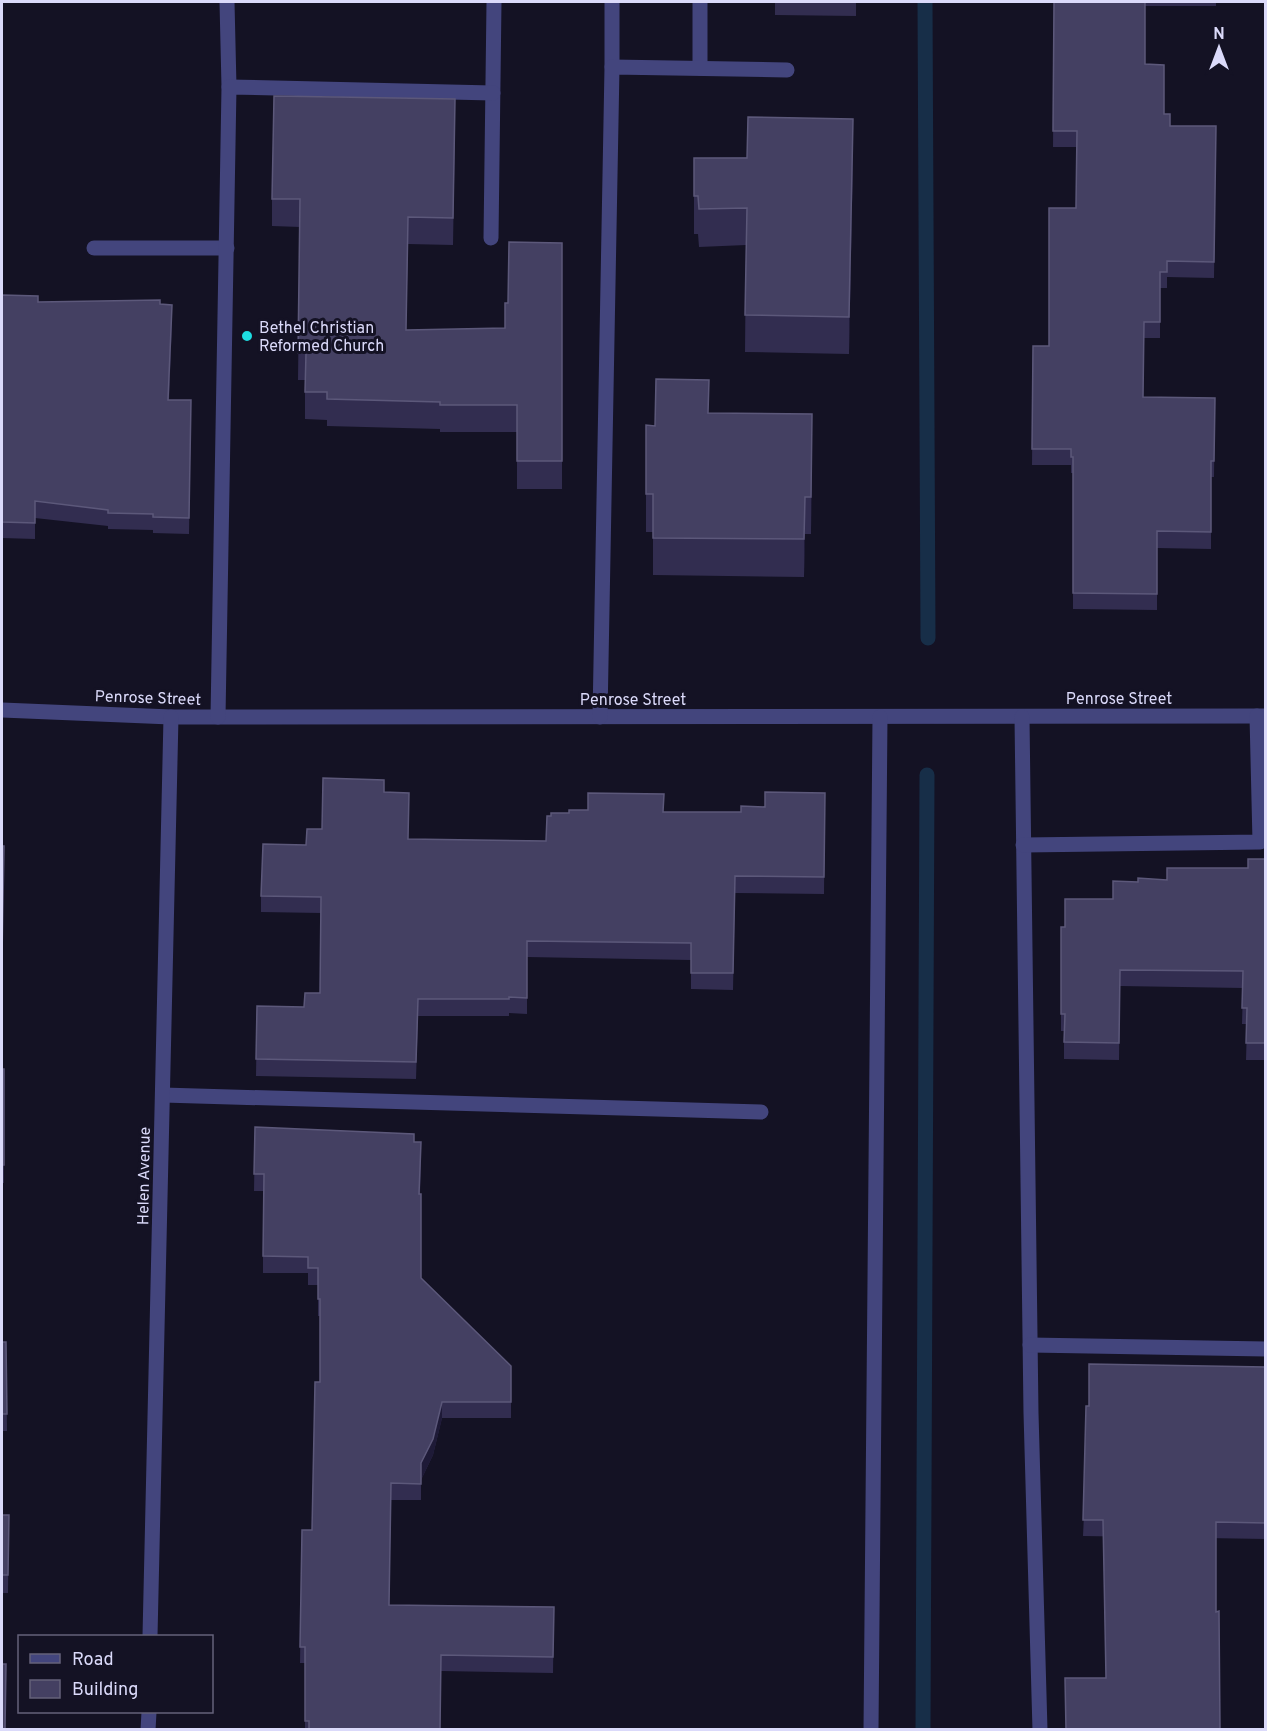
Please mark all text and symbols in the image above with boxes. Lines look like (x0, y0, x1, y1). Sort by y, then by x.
north arrow (1189, 18, 1249, 78)
text: N (1213, 25, 1225, 45)
place label: Bethel Christian Reformed Church (259, 319, 384, 357)
marker: Bethel Christian Reformed Church (240, 329, 254, 343)
street label: Penrose Street (94, 687, 201, 711)
street label: Penrose Street (1066, 690, 1172, 710)
street label: Penrose Street (580, 691, 686, 711)
street label: Helen Avenue (134, 1127, 156, 1225)
legend (18, 1635, 213, 1713)
text: Road (72, 1649, 114, 1672)
text: Building (72, 1679, 138, 1702)

